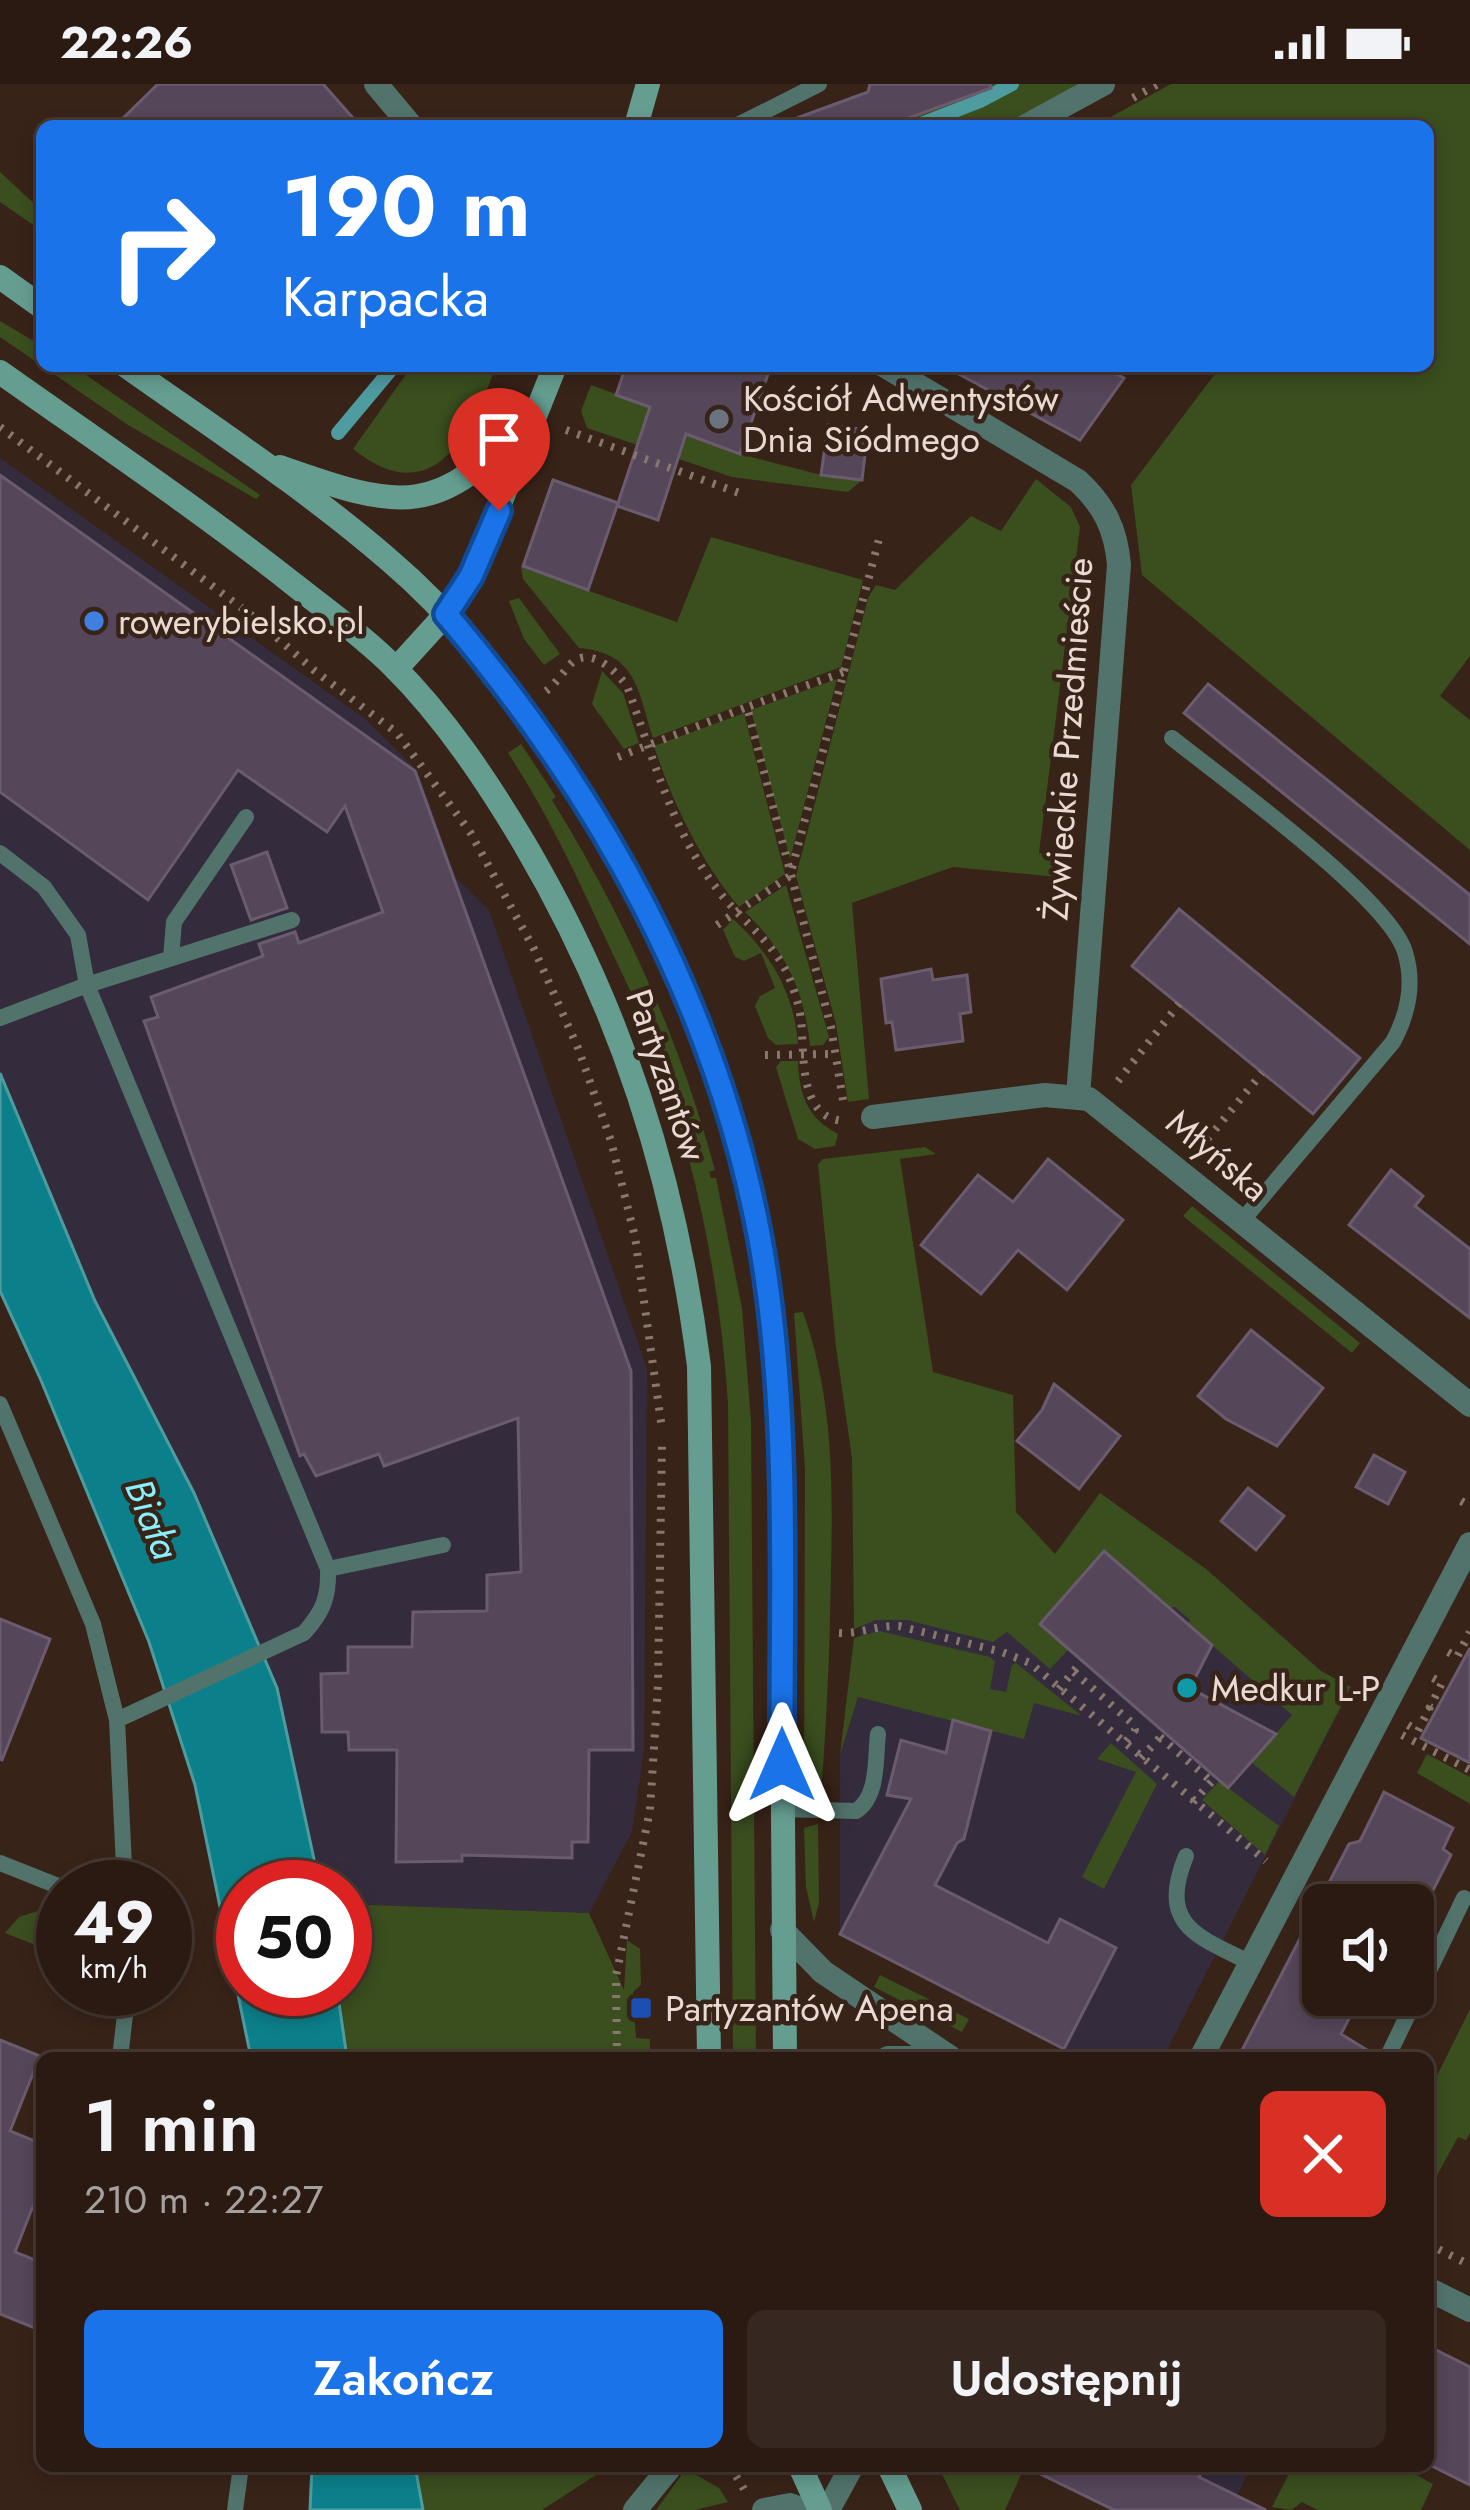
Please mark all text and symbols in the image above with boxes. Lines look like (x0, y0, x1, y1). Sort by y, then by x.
text: 22:26 (60, 10, 193, 75)
text: 190 m (282, 146, 531, 268)
icon: right (84, 168, 240, 324)
text: Karpacka (282, 258, 489, 336)
place label: Kościół Adwentystów Dnia Siódmego (743, 372, 1059, 465)
pin (448, 388, 550, 511)
icon: arrive (466, 406, 532, 472)
marker: Kościół Adwentystów Dnia Siódmego (706, 406, 732, 432)
street label: Żywieckie Przedmieście (1028, 556, 1106, 922)
place label: rowerybielsko.pl (118, 595, 365, 647)
marker: rowerybielsko.pl (81, 608, 107, 634)
street label: Partyzantów (613, 982, 721, 1169)
street label: Młyńska (1155, 1097, 1281, 1213)
water label: Biała (111, 1470, 195, 1569)
place label: Medkur L-P (1211, 1662, 1380, 1714)
marker: Medkur L-P (1174, 1675, 1200, 1701)
position arrow (719, 1702, 845, 1828)
speed limit sign: 50 (216, 1860, 372, 2016)
text: 49 (73, 1879, 155, 1966)
map controls (1302, 1884, 1434, 2016)
button: sound (1302, 1884, 1434, 2016)
text: km/h (80, 1946, 148, 1989)
place label: Partyzantów Apena (665, 1982, 954, 2034)
marker: Partyzantów Apena (628, 1995, 654, 2021)
text: 1 min (84, 2074, 259, 2178)
button: close (1260, 2091, 1386, 2217)
text: 210 m · 22:27 (84, 2171, 323, 2228)
button: Zakończ (84, 2310, 723, 2448)
button: Udostępnij (747, 2310, 1386, 2448)

